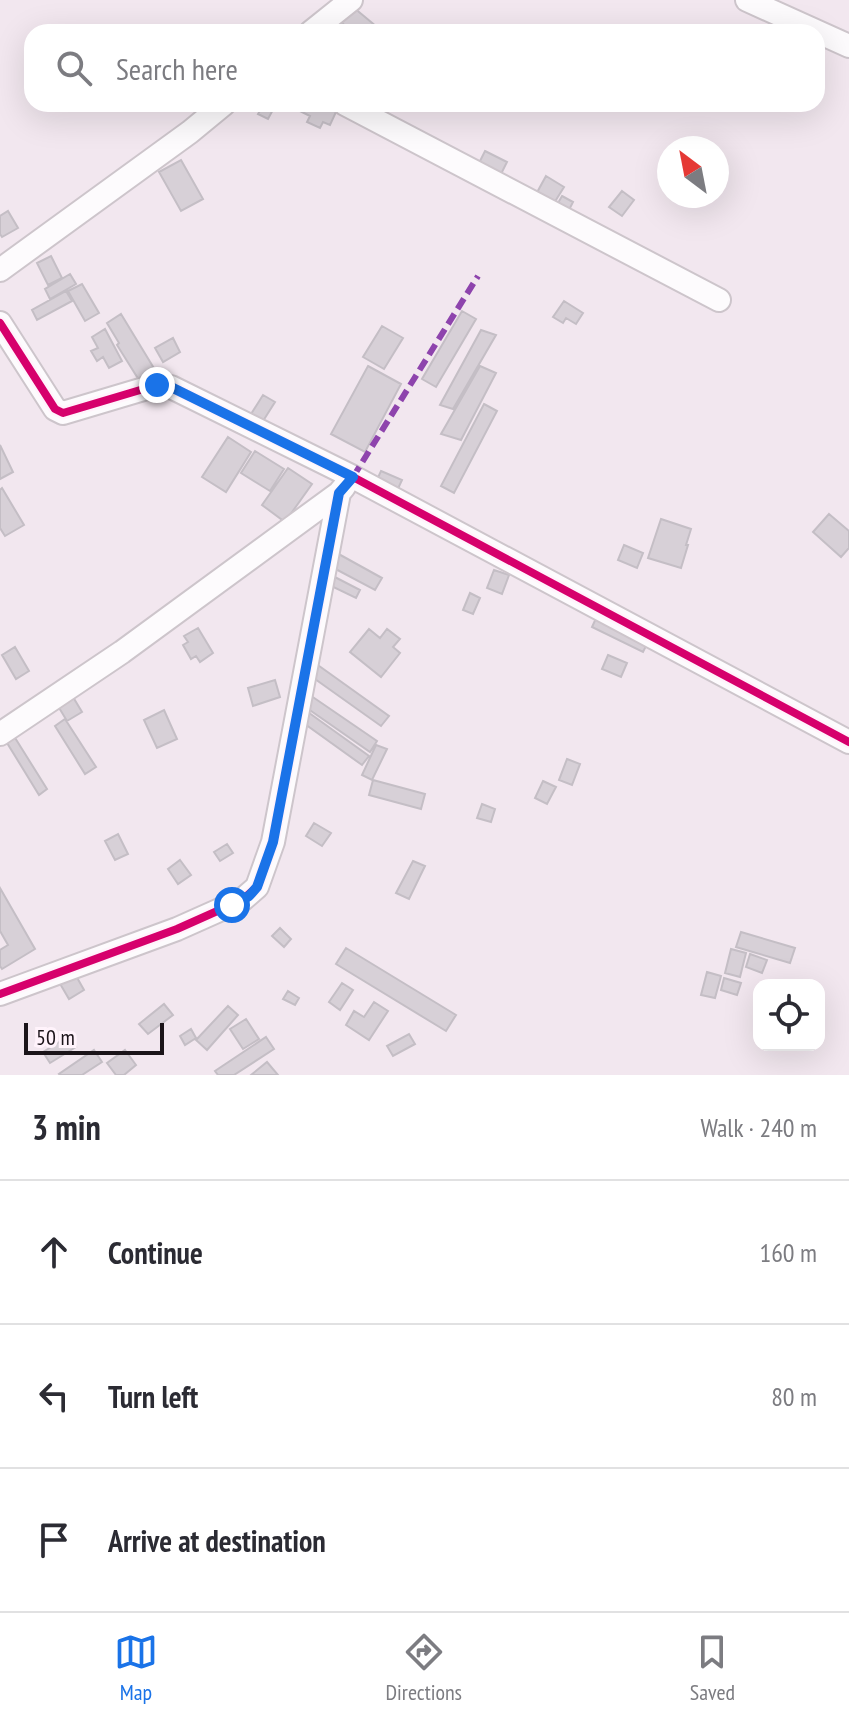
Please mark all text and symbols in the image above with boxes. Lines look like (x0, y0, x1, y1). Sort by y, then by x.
search box (24, 24, 825, 112)
icon: search (52, 46, 96, 90)
text: Search here (116, 49, 238, 88)
north arrow (657, 136, 729, 208)
route end (139, 367, 175, 403)
route start (214, 887, 250, 923)
map controls (753, 979, 825, 1051)
button: locate (753, 979, 825, 1051)
scale bar (24, 1019, 164, 1055)
text: 50 m (36, 1023, 75, 1051)
text: 3 min (32, 1105, 101, 1149)
text: Walk · 240 m (700, 1111, 817, 1144)
icon: ahead (32, 1230, 76, 1274)
text: Continue (108, 1233, 203, 1272)
text: 160 m (759, 1236, 817, 1269)
icon: left (32, 1374, 76, 1418)
text: Turn left (108, 1377, 198, 1416)
text: 80 m (771, 1380, 817, 1413)
icon: arrive (32, 1518, 76, 1562)
text: Arrive at destination (108, 1521, 326, 1560)
tab: Map (114, 1630, 158, 1706)
tab: Directions (386, 1630, 462, 1706)
tab: Saved (690, 1630, 735, 1706)

